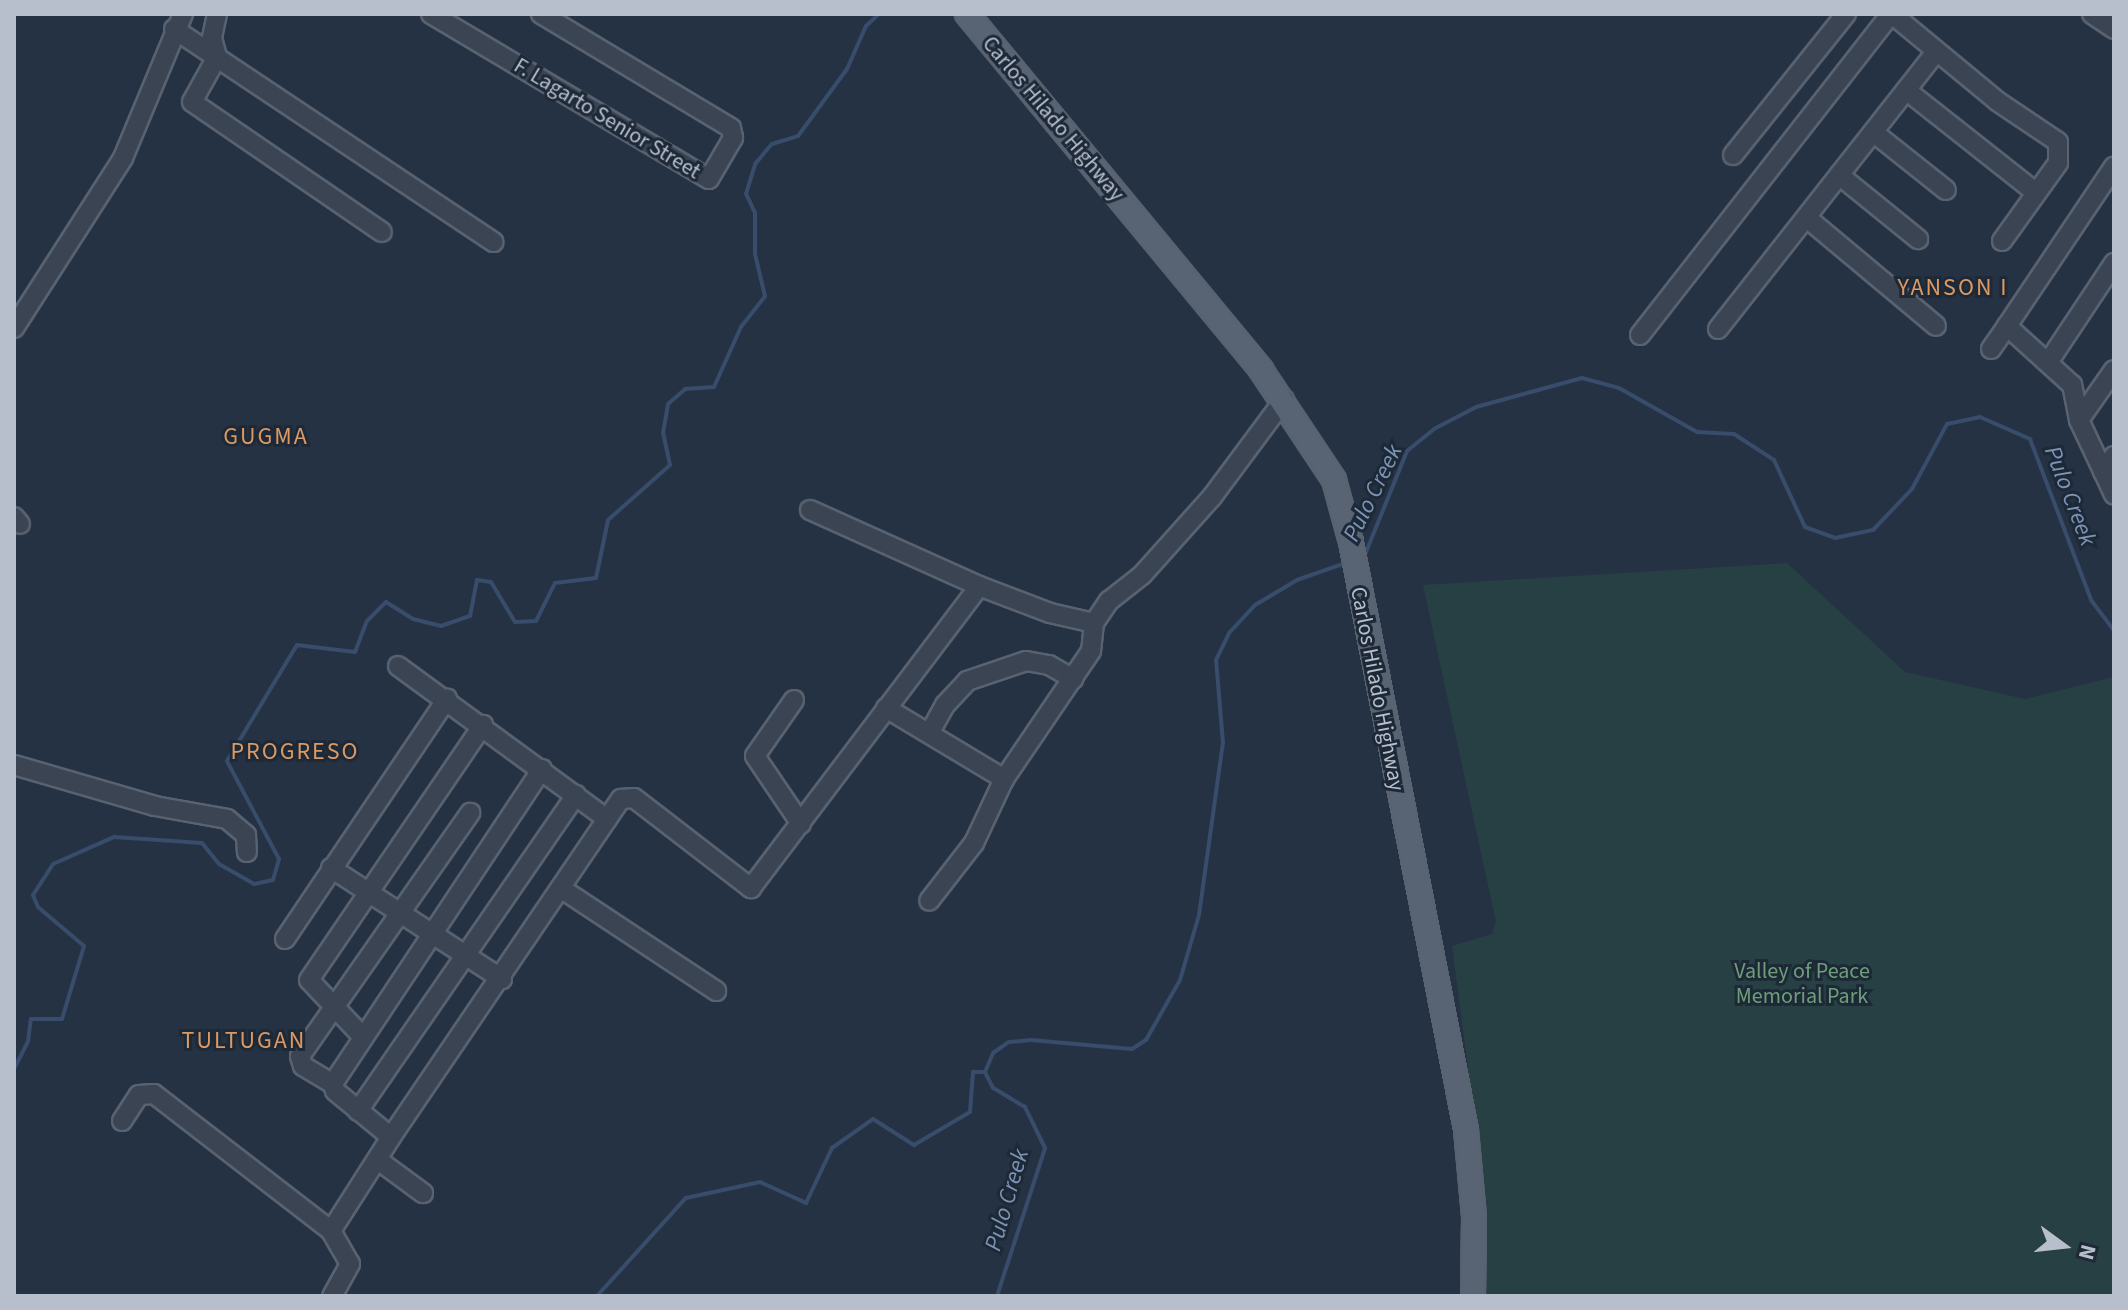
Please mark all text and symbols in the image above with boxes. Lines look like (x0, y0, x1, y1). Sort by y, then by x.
street label: Carlos Hilado Highway (976, 31, 1130, 207)
street label: F. Lagarto Senior Street (509, 53, 705, 185)
district label: YANSON I (1897, 274, 2009, 302)
district label: GUGMA (223, 423, 309, 451)
water label: Pulo Creek (1337, 440, 1409, 546)
water label: Pulo Creek (2038, 442, 2102, 550)
street label: Carlos Hilado Highway (1344, 585, 1410, 793)
district label: PROGRESO (230, 738, 360, 766)
park label: Valley of Peace Memorial Park (1734, 958, 1870, 1010)
district label: TULTUGAN (182, 1027, 306, 1055)
water label: Pulo Creek (979, 1146, 1035, 1254)
north arrow (2024, 1206, 2104, 1286)
text: N (2070, 1241, 2105, 1263)

